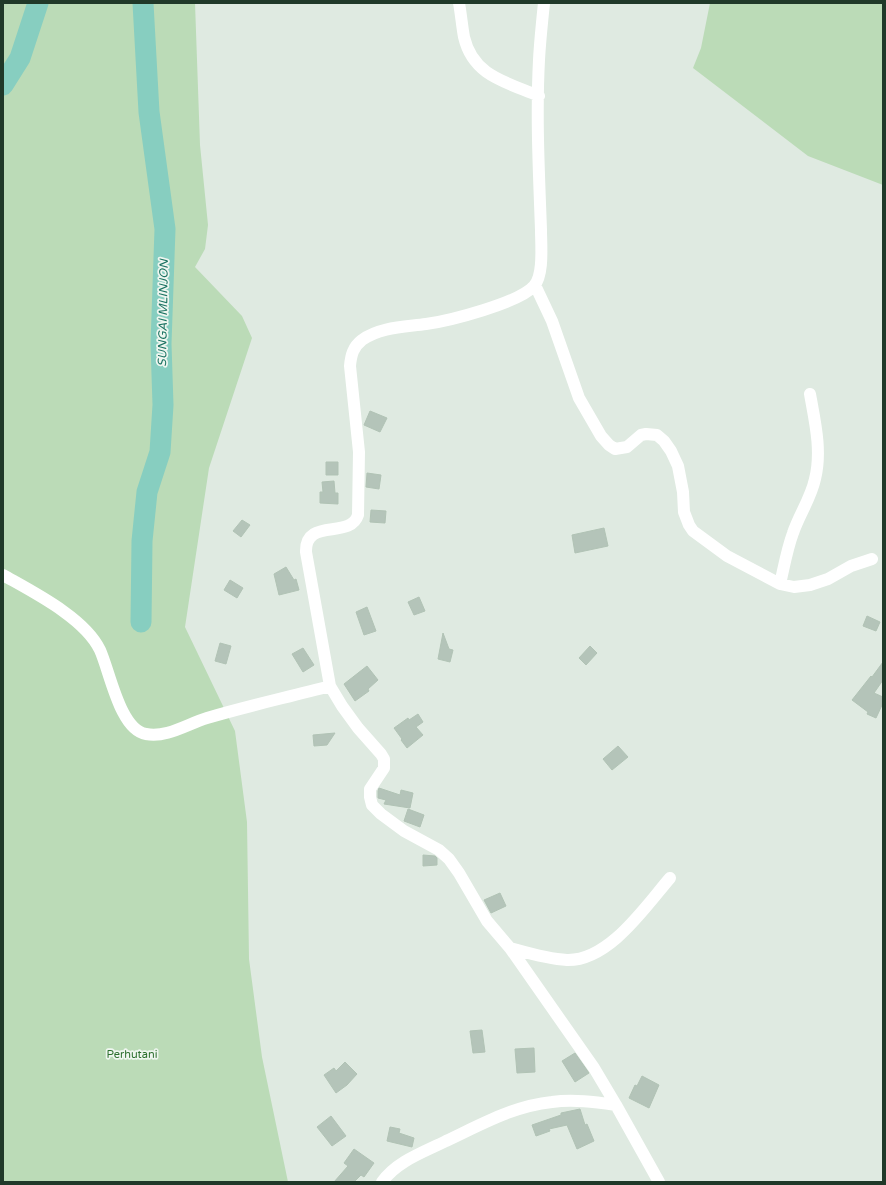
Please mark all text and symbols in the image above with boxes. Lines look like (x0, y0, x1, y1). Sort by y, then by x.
water label: SUNGAI MLINJON (155, 258, 171, 367)
park label: Perhutani (107, 1048, 157, 1061)

